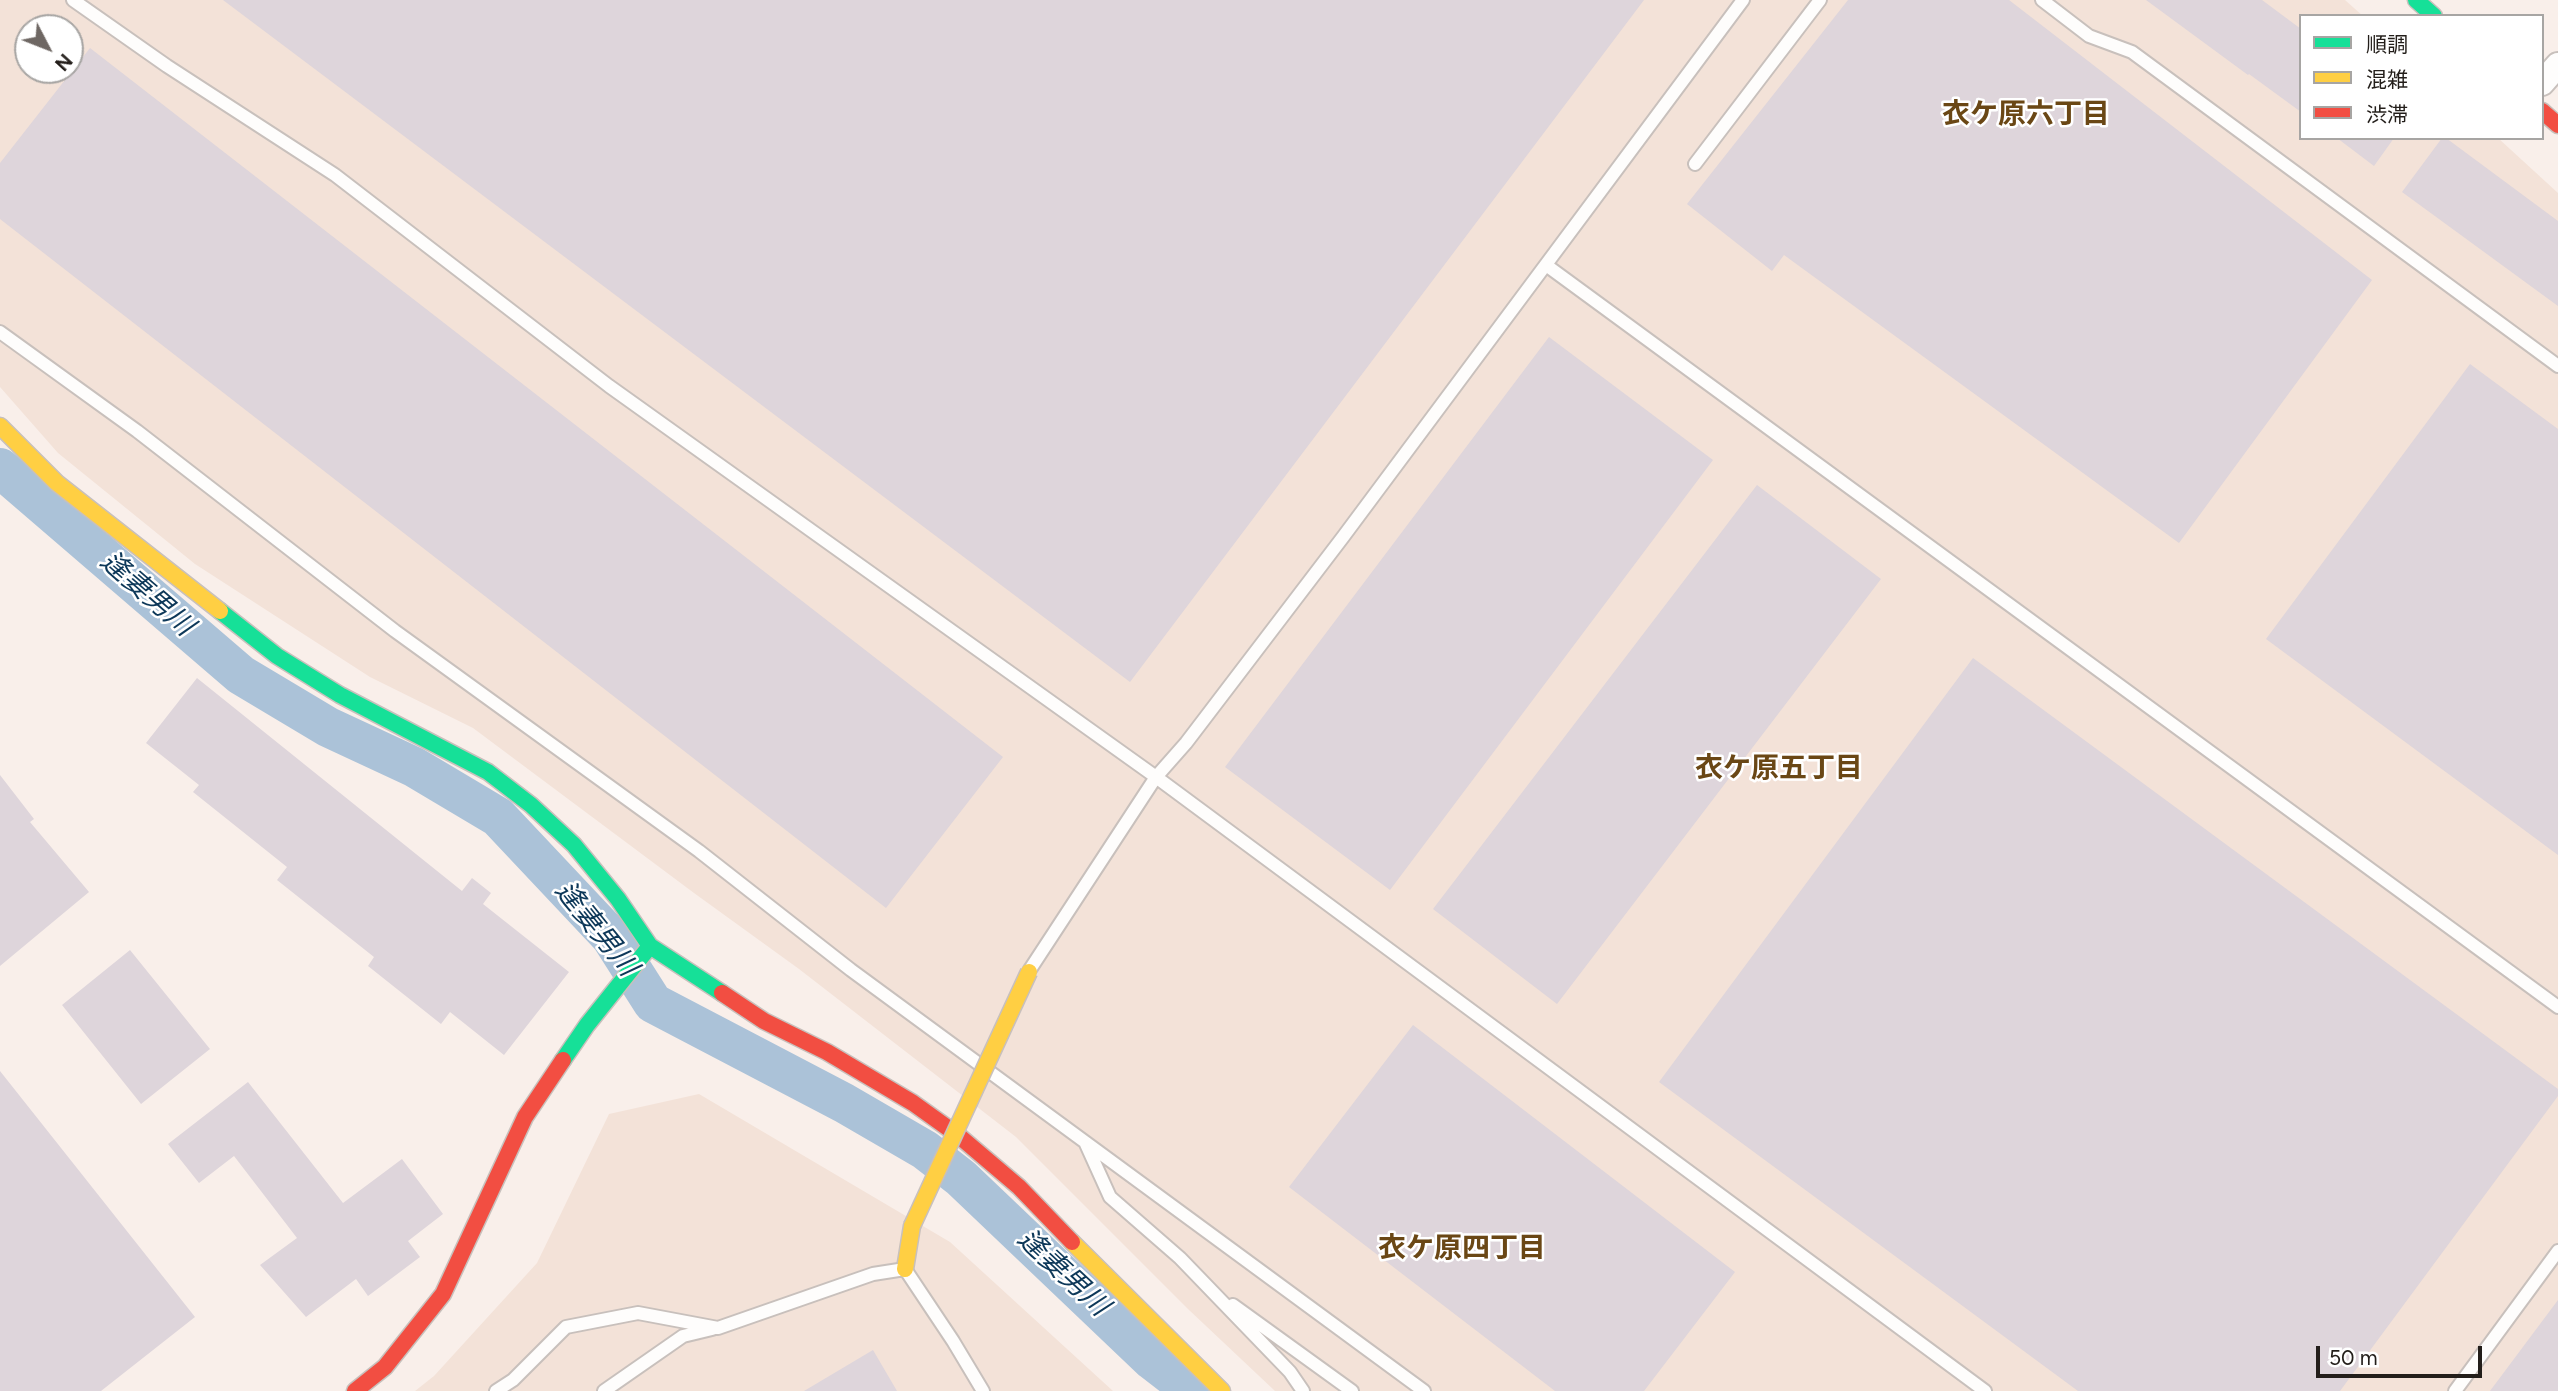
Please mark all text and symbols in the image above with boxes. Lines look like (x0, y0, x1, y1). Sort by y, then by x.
north arrow (14, 14, 84, 84)
legend (2299, 14, 2544, 140)
text: 順調 (2366, 32, 2408, 57)
text: N (50, 49, 77, 75)
text: 混雑 (2366, 67, 2408, 92)
district label: 衣ケ原六丁目 (1942, 98, 2110, 132)
text: 渋滞 (2366, 102, 2408, 127)
water label: 逢妻男川 (94, 545, 200, 643)
district label: 衣ケ原五丁目 (1695, 752, 1863, 786)
water label: 逢妻男川 (548, 875, 644, 983)
water label: 逢妻男川 (1011, 1223, 1115, 1323)
district label: 衣ケ原四丁目 (1378, 1232, 1546, 1266)
scale bar (2320, 1332, 2486, 1376)
text: 50 m (2329, 1345, 2378, 1370)

